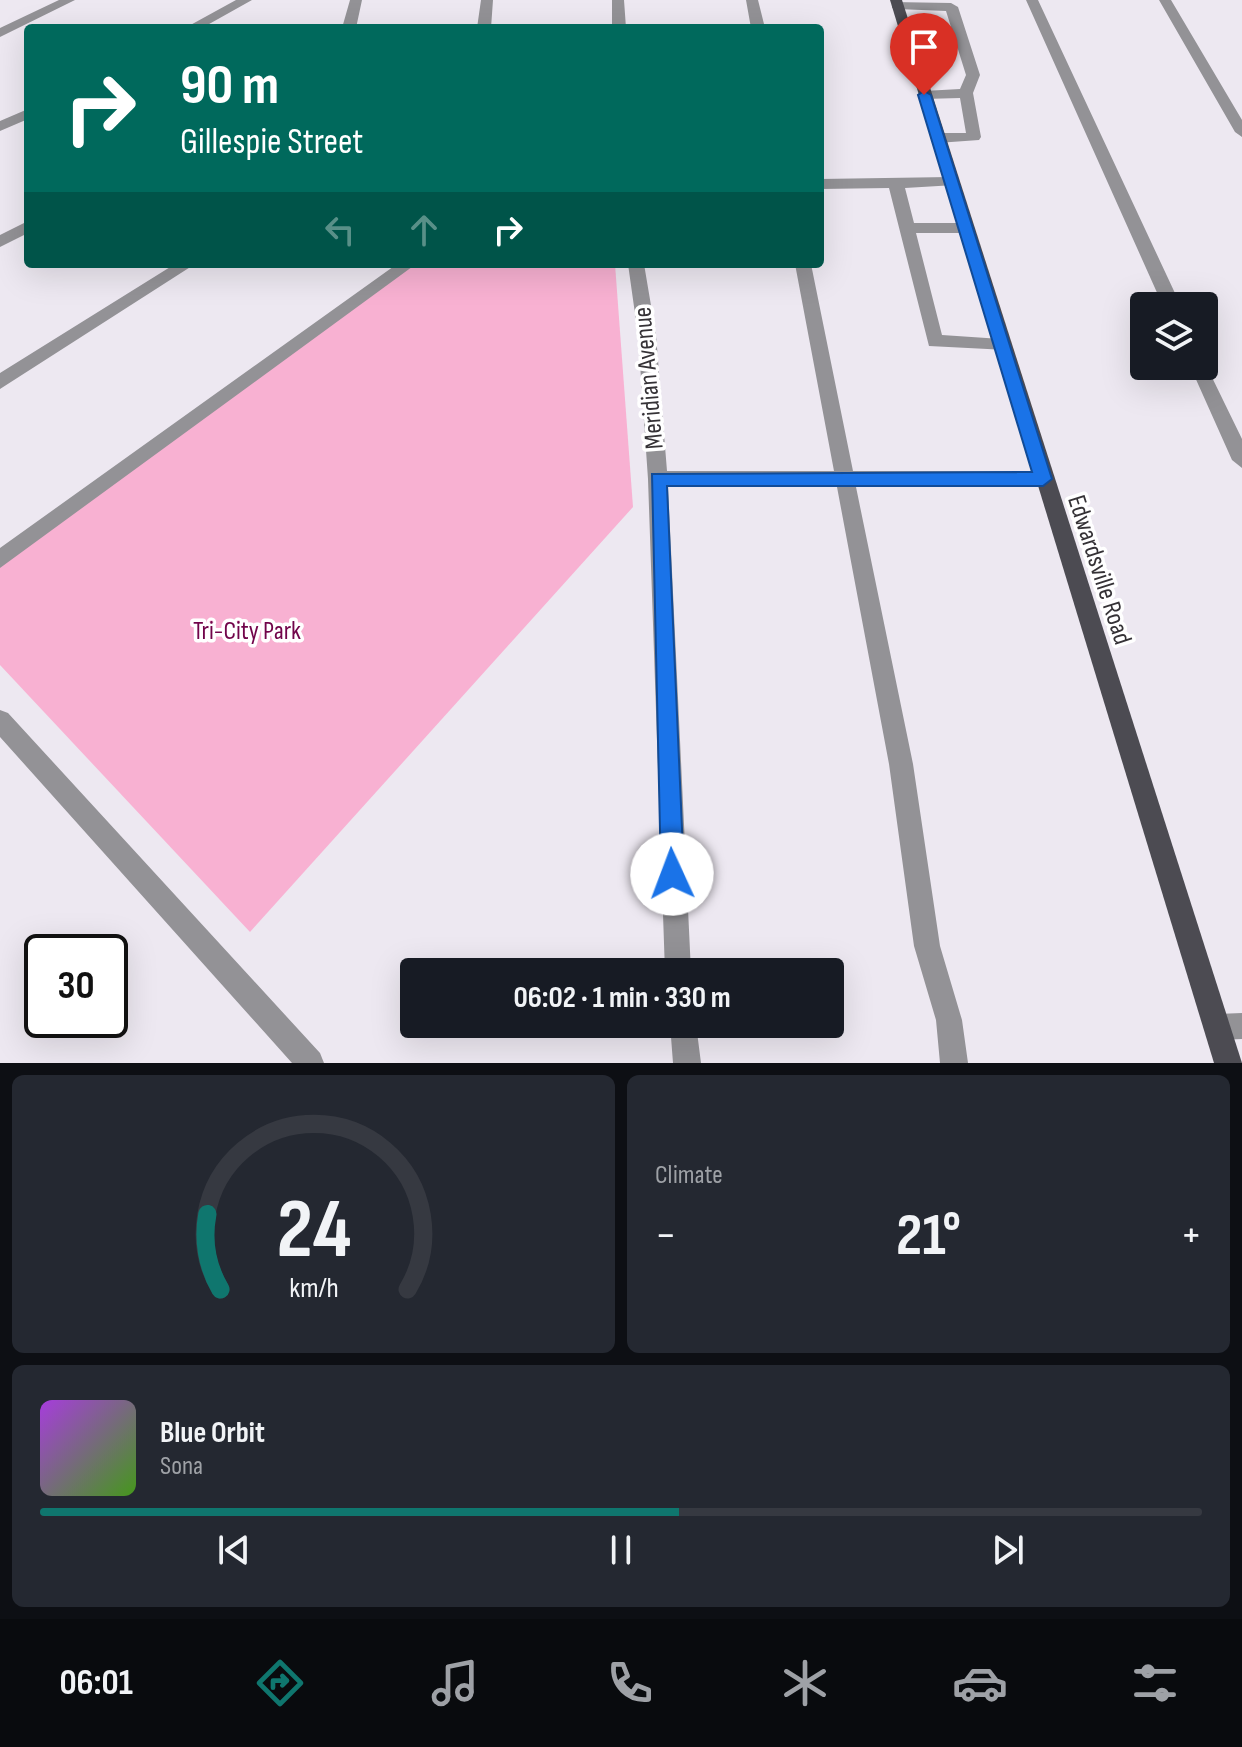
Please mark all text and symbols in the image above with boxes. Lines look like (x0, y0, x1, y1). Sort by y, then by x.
pin (890, 13, 958, 95)
icon: arrive (902, 25, 946, 69)
text: 90 m (180, 53, 279, 120)
icon: right (48, 56, 152, 160)
text: Gillespie Street (180, 121, 363, 164)
icon: left (318, 208, 362, 252)
icon: ahead (402, 208, 446, 252)
icon: right (486, 208, 530, 252)
map controls (1130, 292, 1218, 380)
button: layers (1130, 292, 1218, 380)
street label: Meridian Avenue (627, 306, 671, 450)
street label: Edwardsville Road (1060, 491, 1138, 649)
park label: Tri-City Park (193, 616, 301, 647)
position arrow (630, 832, 714, 916)
speed limit sign: 30 (24, 934, 128, 1038)
text: 06:02 · 1 min · 330 m (513, 980, 731, 1016)
text: Climate (655, 1160, 723, 1191)
text: 24 (276, 1181, 351, 1281)
text: 21° (896, 1200, 961, 1272)
text: − (655, 1209, 677, 1262)
text: + (1180, 1209, 1202, 1262)
text: km/h (289, 1271, 338, 1306)
text: Blue Orbit (160, 1415, 265, 1451)
text: Sona (160, 1451, 203, 1482)
icon: previous (212, 1528, 256, 1572)
icon: pause (599, 1528, 643, 1572)
icon: next (986, 1528, 1030, 1572)
icon: directions (252, 1655, 308, 1711)
icon: music (427, 1655, 483, 1711)
icon: phone (602, 1655, 658, 1711)
icon: climate (777, 1655, 833, 1711)
icon: car (952, 1655, 1008, 1711)
icon: filters (1127, 1655, 1183, 1711)
text: 06:01 (59, 1662, 133, 1705)

